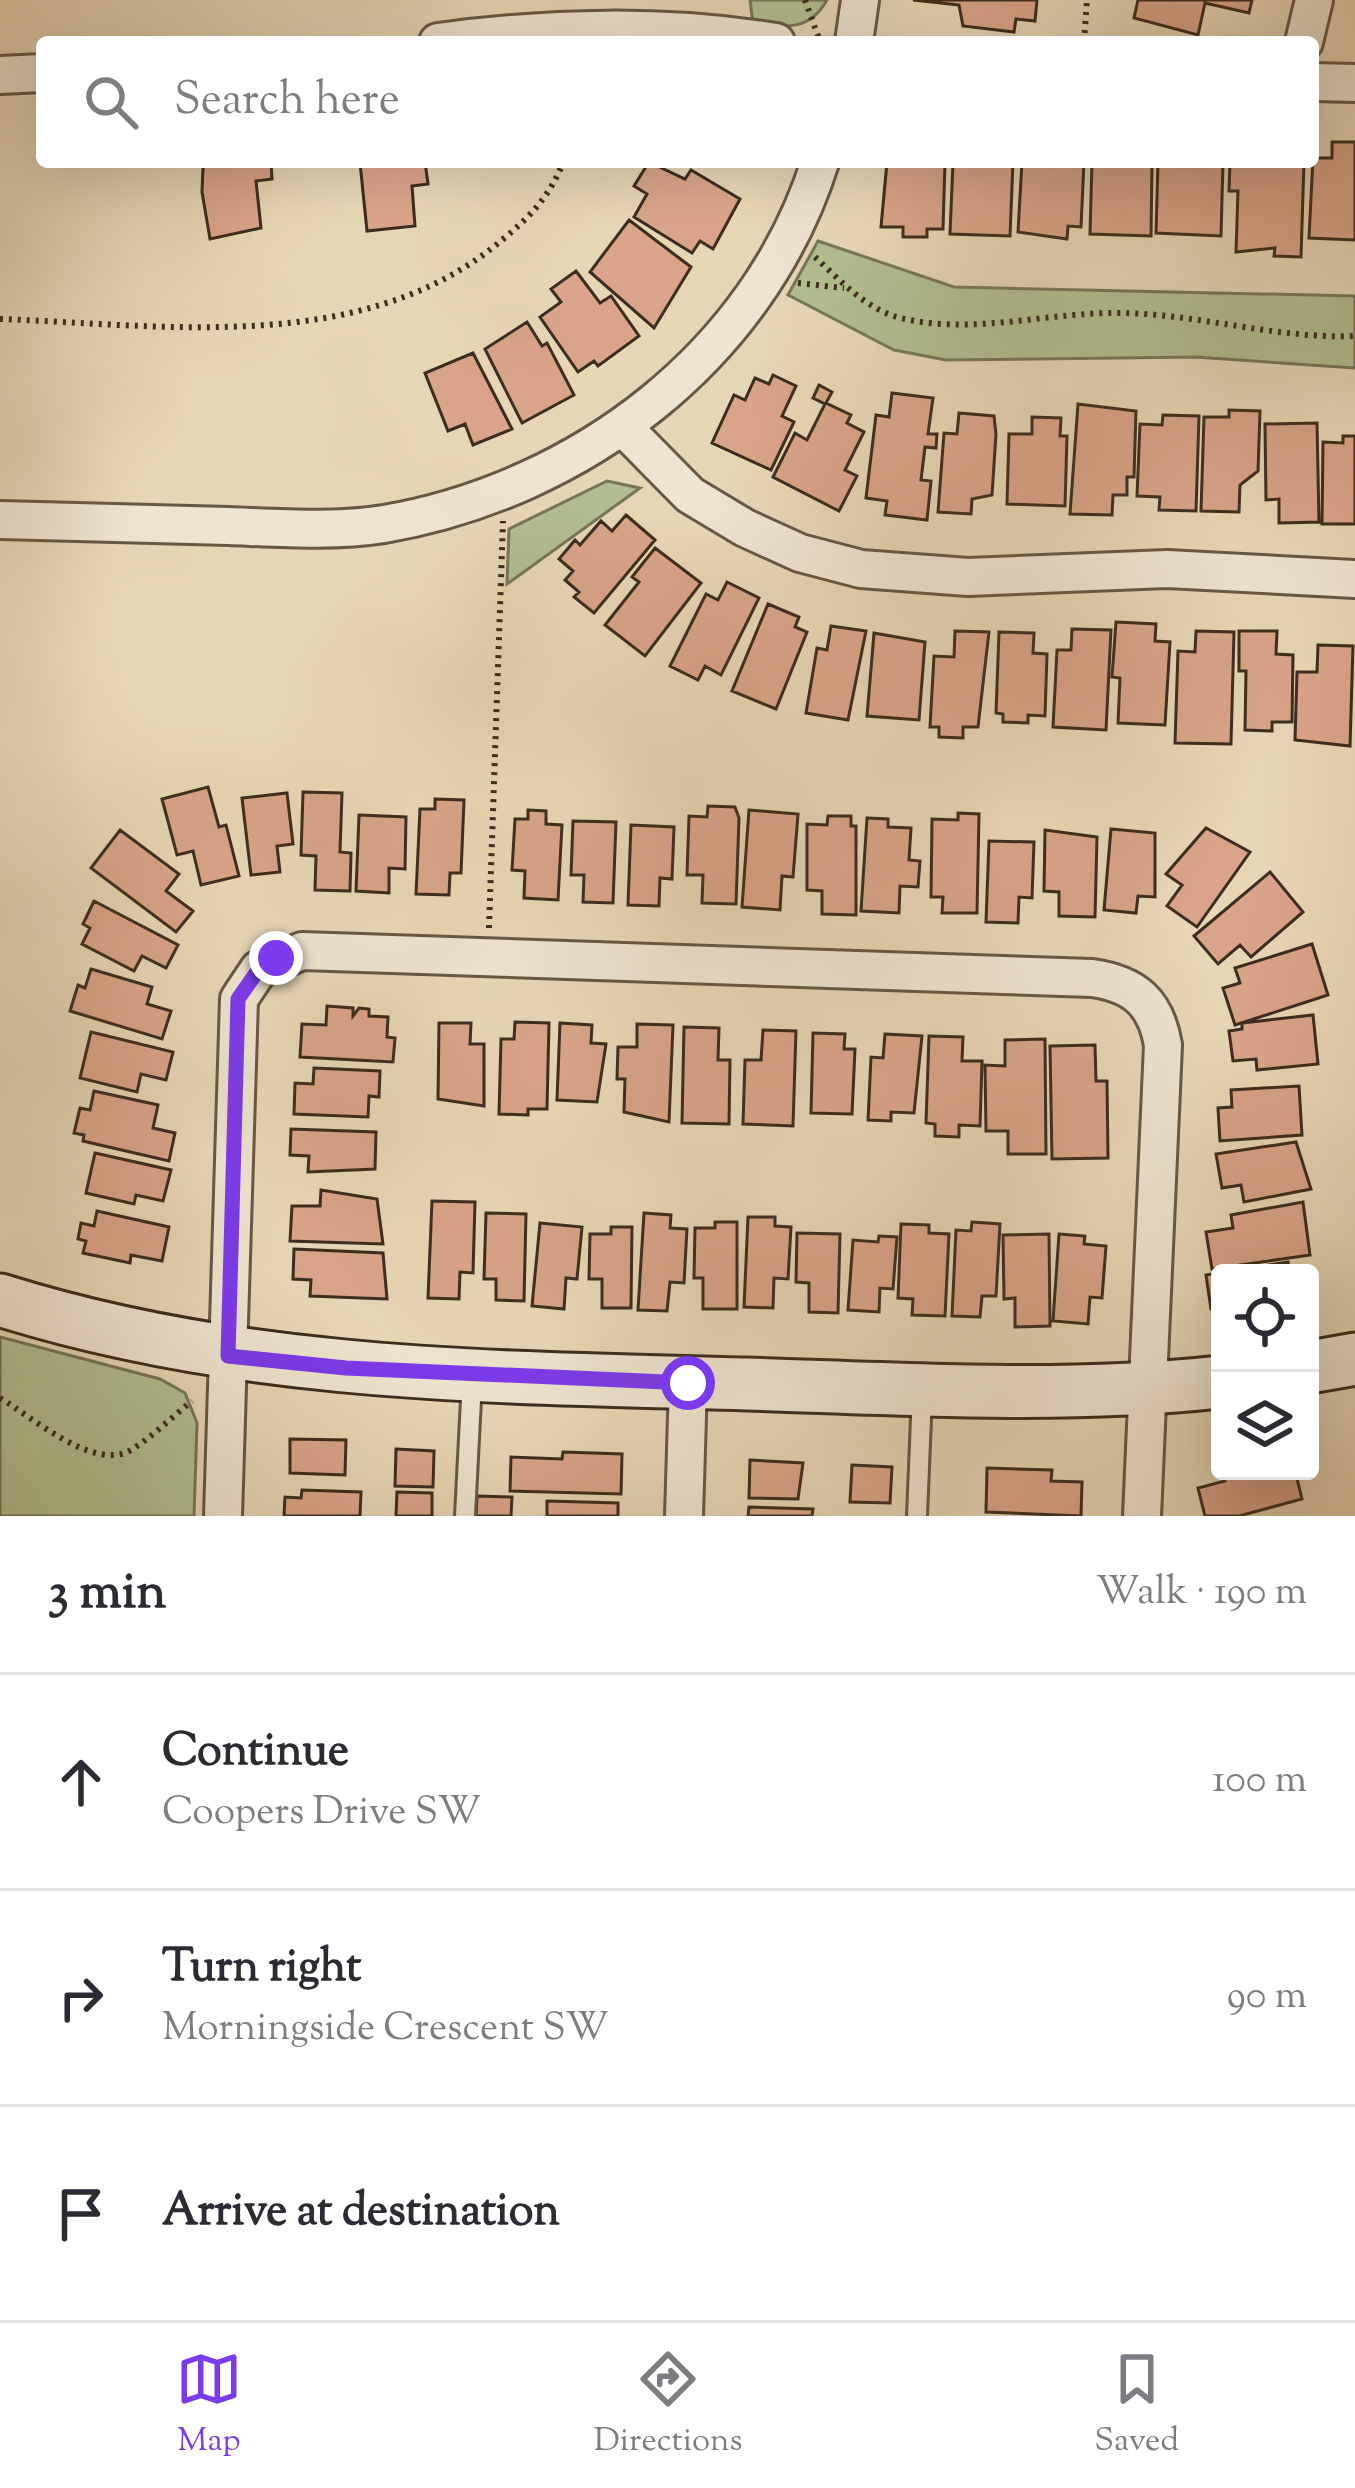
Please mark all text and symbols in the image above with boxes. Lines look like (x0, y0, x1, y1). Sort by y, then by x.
search box (36, 36, 1319, 168)
icon: search (78, 69, 144, 135)
text: Search here (174, 70, 400, 135)
route end (249, 931, 303, 985)
map controls (1211, 1264, 1319, 1480)
button: locate (1211, 1264, 1319, 1372)
route start (661, 1356, 715, 1410)
button: layers (1211, 1372, 1319, 1480)
text: 3 min (48, 1558, 166, 1631)
text: Walk · 190 m (1096, 1566, 1307, 1622)
text: Continue (162, 1721, 349, 1786)
icon: ahead (48, 1749, 114, 1815)
text: 100 m (1212, 1754, 1307, 1810)
text: Coopers Drive SW (162, 1786, 481, 1842)
text: Turn right (162, 1937, 361, 2002)
icon: right (48, 1965, 114, 2031)
text: 90 m (1227, 1970, 1307, 2026)
text: Morningside Crescent SW (162, 2002, 608, 2058)
icon: arrive (48, 2181, 114, 2247)
text: Arrive at destination (162, 2181, 560, 2246)
tab: Map (176, 2346, 242, 2466)
tab: Directions (594, 2346, 743, 2466)
tab: Saved (1094, 2346, 1179, 2466)

